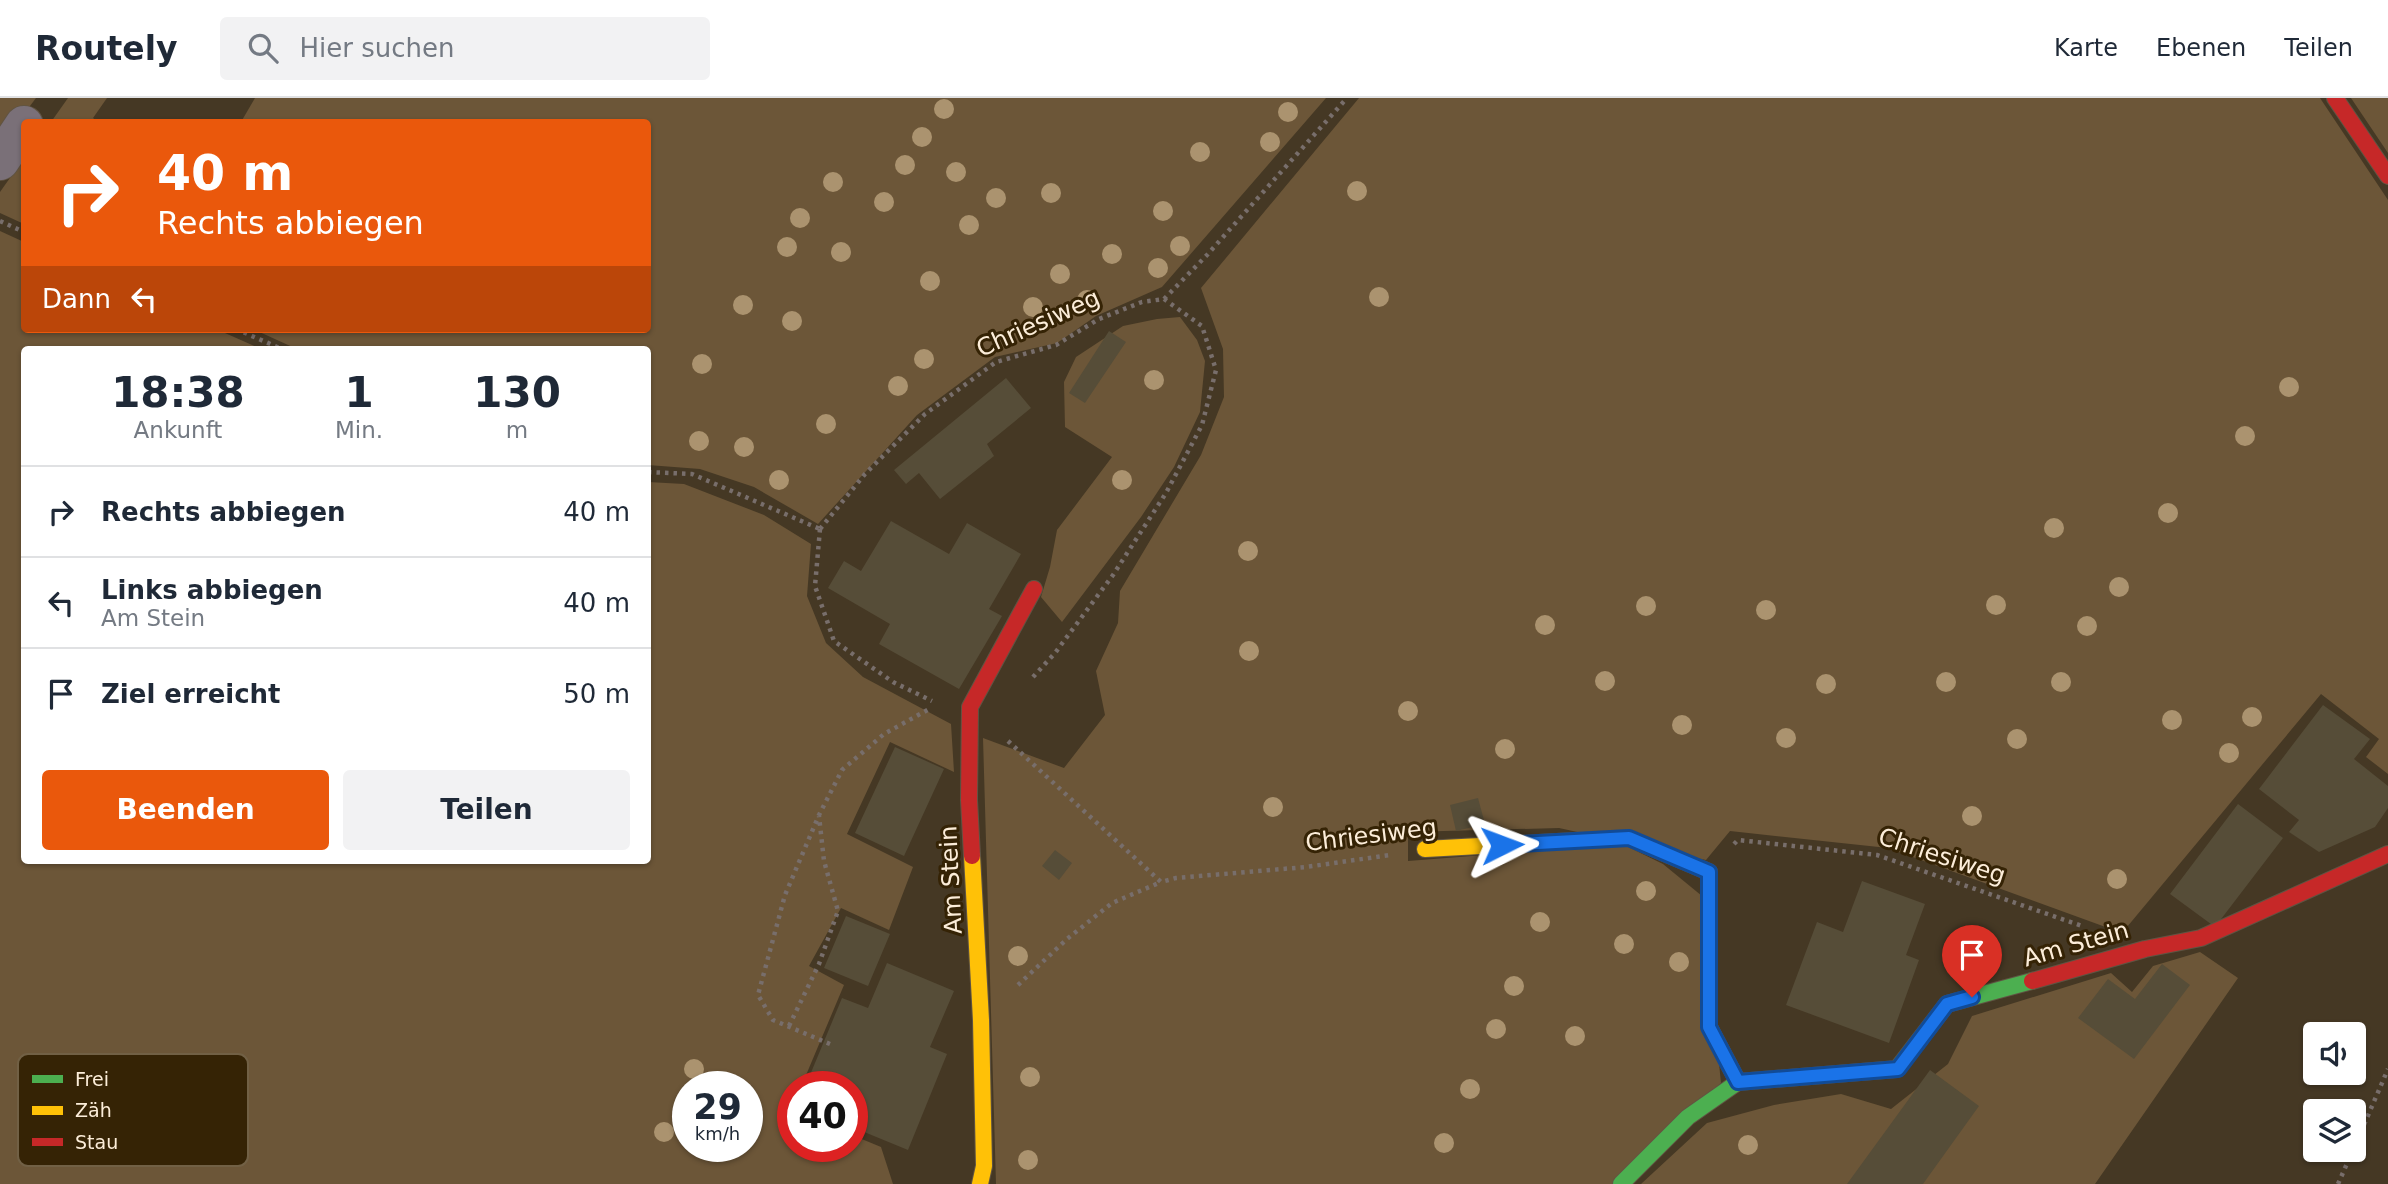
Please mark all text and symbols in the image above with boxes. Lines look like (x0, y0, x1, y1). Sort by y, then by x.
search box (220, 17, 710, 80)
text: Routely (35, 29, 178, 68)
icon: search (244, 29, 282, 67)
text: Hier suchen (300, 33, 455, 63)
text: Karte (2054, 34, 2118, 62)
text: Ebenen (2156, 34, 2246, 62)
text: Teilen (2284, 34, 2353, 62)
text: 40 m (157, 145, 293, 202)
icon: right (42, 147, 133, 238)
text: Rechts abbiegen (157, 204, 424, 242)
icon: left (125, 280, 163, 318)
street label: Chriesiweg (972, 283, 1104, 363)
text: Dann (42, 284, 111, 314)
text: 18:38 (111, 368, 245, 417)
text: 1 (344, 368, 374, 417)
text: 130 (473, 368, 561, 417)
text: Ankunft (134, 417, 222, 443)
text: Min. (335, 417, 383, 443)
text: m (506, 417, 528, 443)
icon: right (42, 493, 80, 531)
text: Rechts abbiegen (101, 497, 346, 527)
text: 40 m (563, 497, 630, 527)
text: Links abbiegen (101, 575, 323, 605)
icon: left (42, 584, 80, 622)
text: 40 m (563, 588, 630, 618)
text: Am Stein (101, 605, 205, 631)
icon: arrive (42, 675, 80, 713)
text: Ziel erreicht (101, 679, 281, 709)
text: 50 m (563, 679, 630, 709)
button: Beenden (42, 770, 329, 850)
button: Teilen (343, 770, 630, 850)
position arrow (1465, 808, 1539, 882)
street label: Chriesiweg (1304, 813, 1438, 857)
street label: Chriesiweg (1875, 822, 2009, 890)
street label: Am Stein (934, 825, 968, 935)
street label: Am Stein (2020, 916, 2132, 972)
pin (1942, 925, 2002, 997)
icon: arrive (1953, 936, 1991, 974)
map controls (2303, 1022, 2366, 1162)
button: sound (2303, 1022, 2366, 1085)
legend (18, 1054, 248, 1166)
text: Frei (75, 1068, 109, 1090)
speed limit sign: 40 (777, 1071, 868, 1162)
text: 29 (693, 1087, 742, 1127)
text: Zäh (75, 1099, 112, 1121)
button: layers (2303, 1099, 2366, 1162)
text: km/h (695, 1123, 740, 1144)
text: Stau (75, 1131, 118, 1153)

